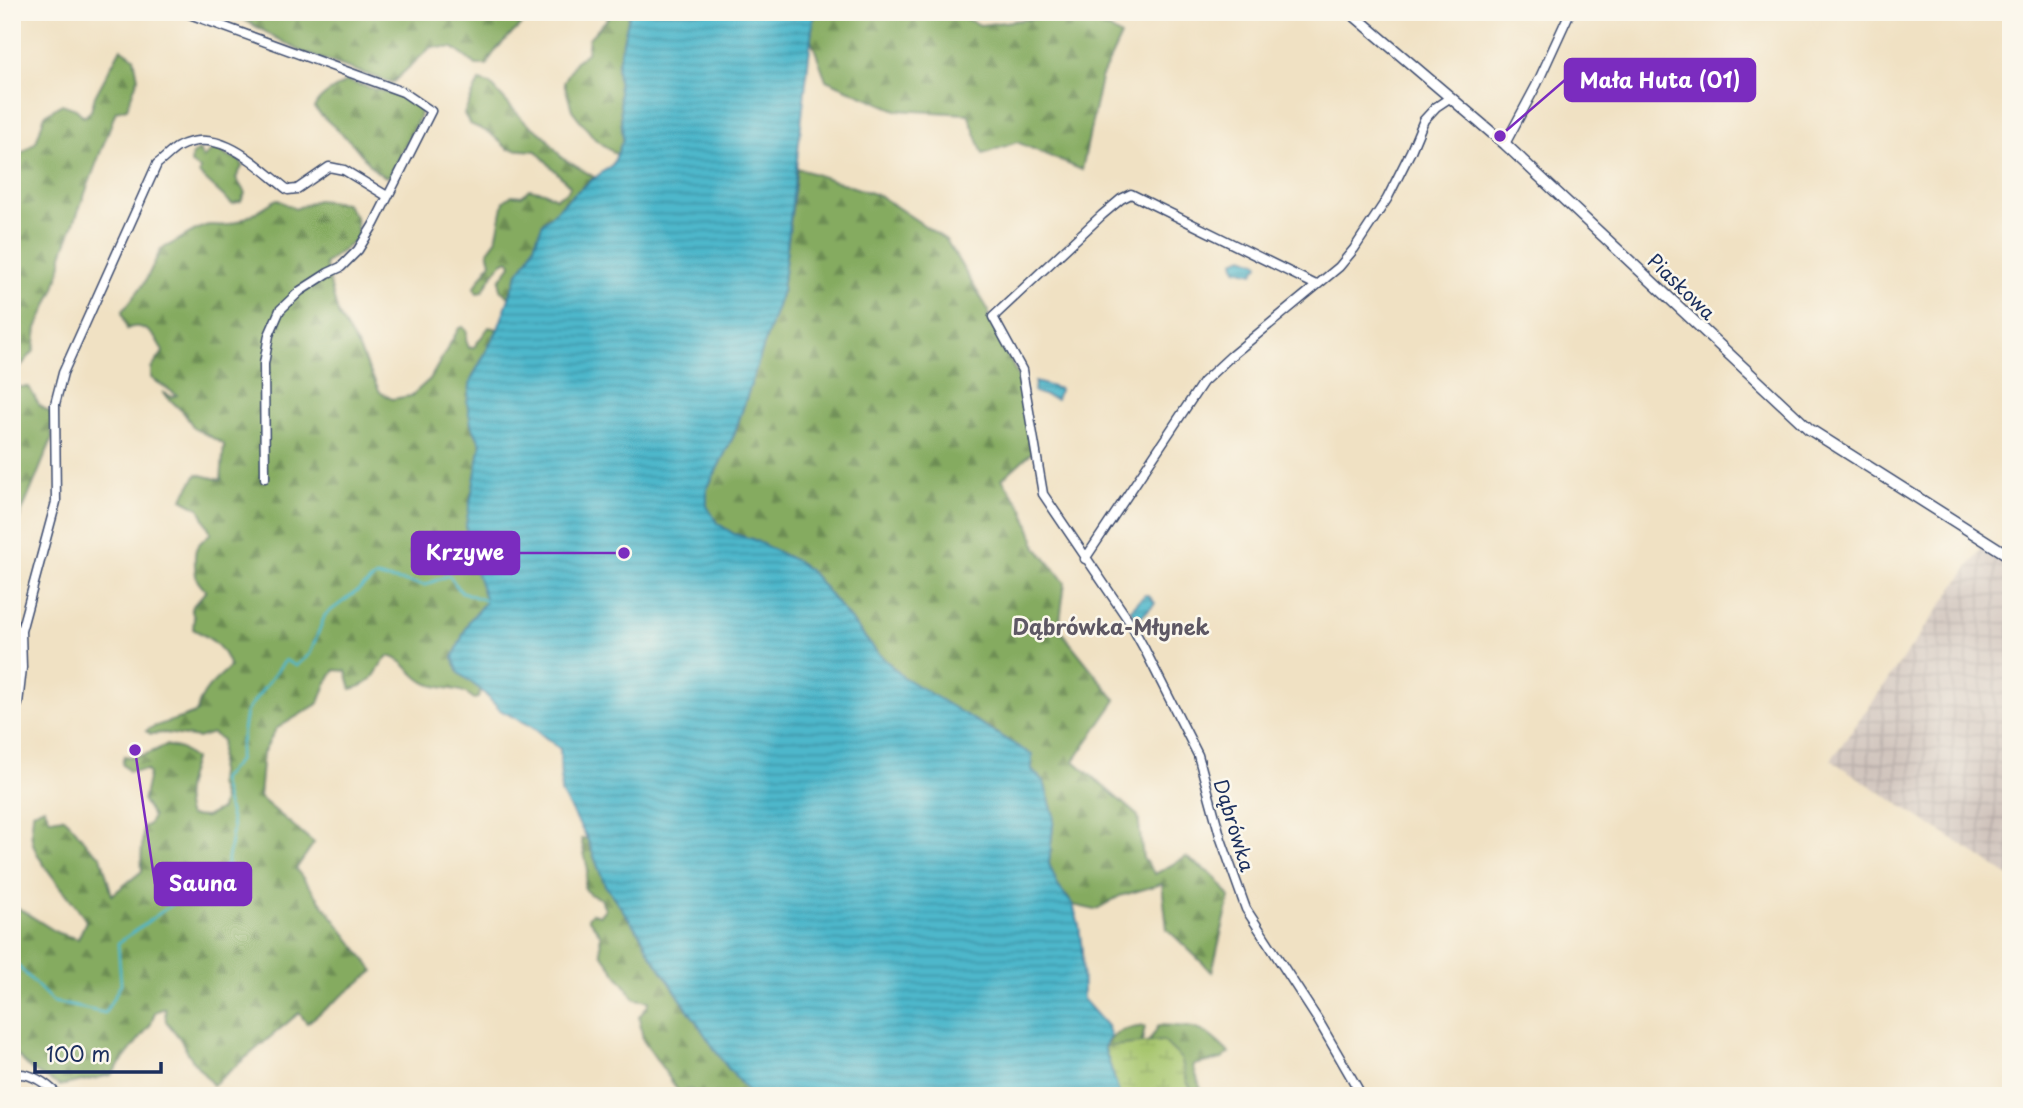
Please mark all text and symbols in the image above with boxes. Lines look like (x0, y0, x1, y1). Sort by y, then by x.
callout: Mała Huta (01) (1565, 59, 1755, 101)
text: Mała Huta (01) (1580, 63, 1740, 95)
street label: Piaskowa (1642, 246, 1723, 326)
callout: Krzywe (412, 532, 519, 574)
text: Krzywe (426, 535, 504, 567)
district label: Dąbrówka-Młynek (1012, 610, 1210, 642)
street label: Dąbrówka (1208, 775, 1262, 875)
callout: Sauna (155, 863, 251, 905)
text: Sauna (169, 866, 237, 898)
scale bar (35, 1031, 161, 1075)
text: 100 m (46, 1037, 110, 1069)

